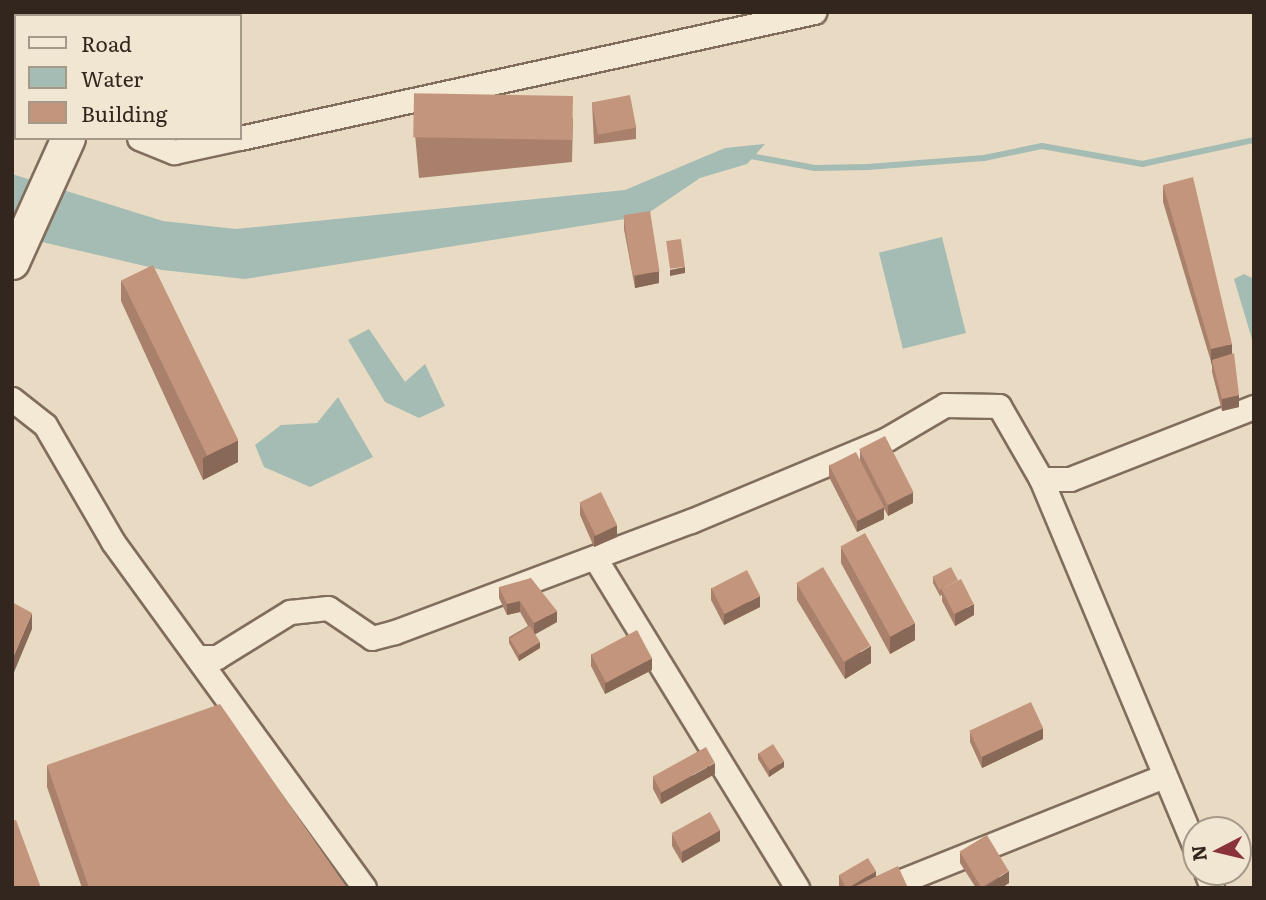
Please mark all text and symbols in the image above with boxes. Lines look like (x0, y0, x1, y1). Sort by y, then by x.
legend (14, 14, 242, 140)
text: Road (81, 27, 132, 58)
text: Water (81, 62, 143, 93)
text: Building (81, 97, 167, 128)
north arrow (1182, 816, 1252, 886)
text: N (1183, 844, 1213, 863)

